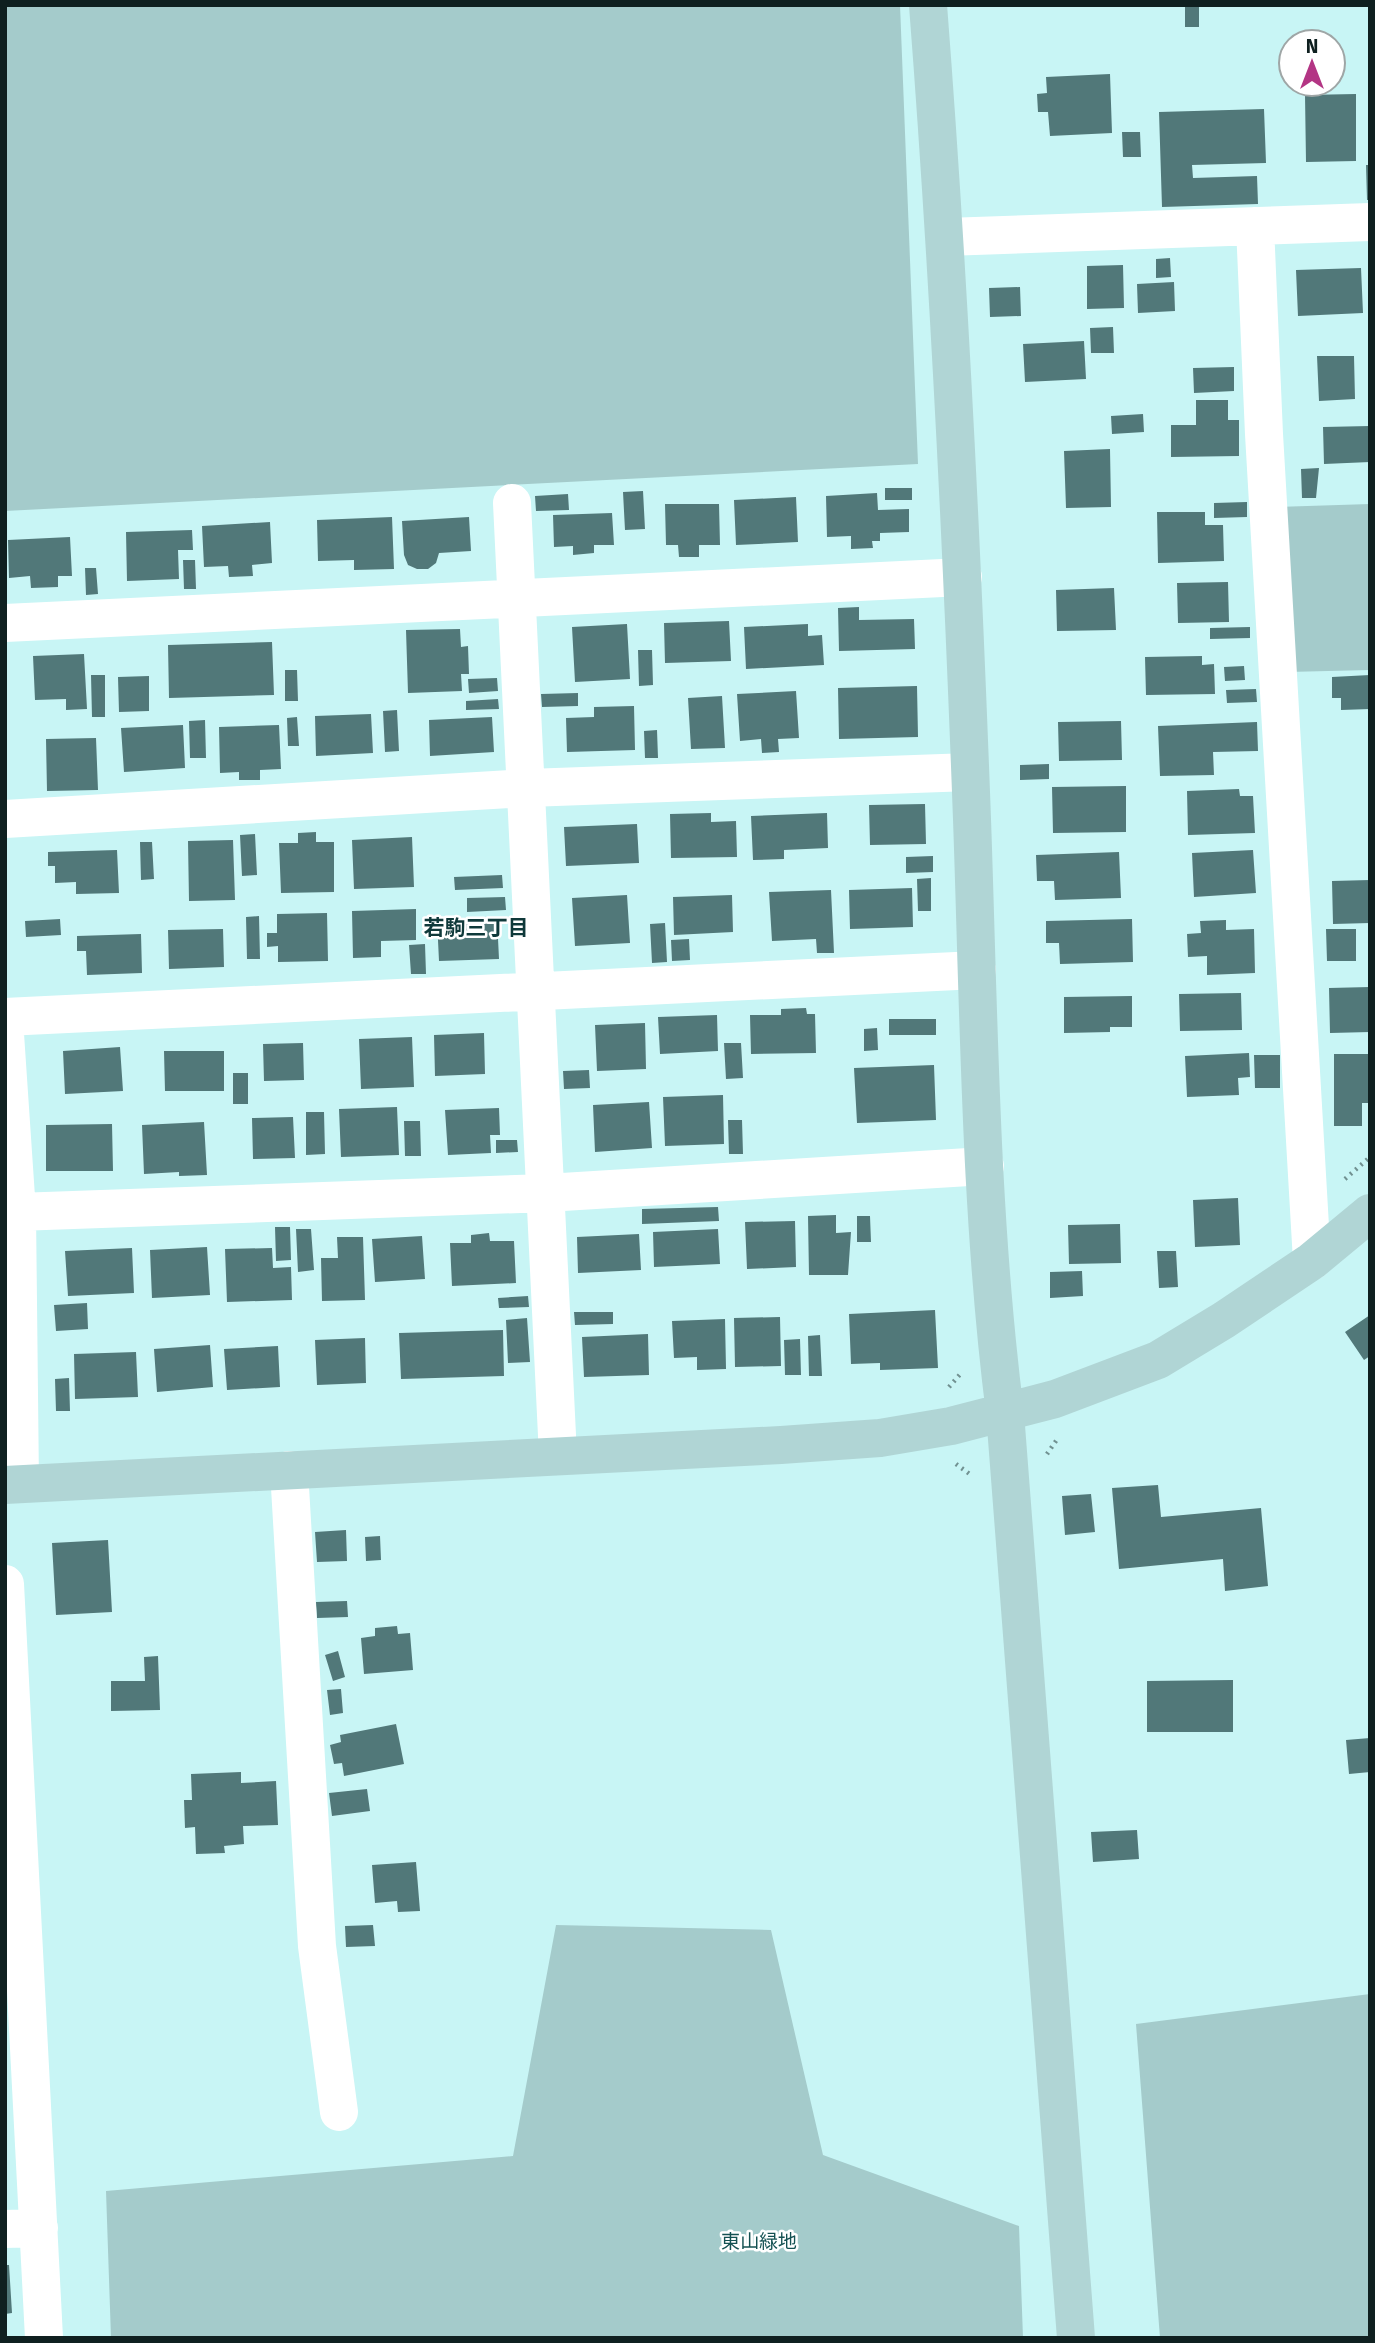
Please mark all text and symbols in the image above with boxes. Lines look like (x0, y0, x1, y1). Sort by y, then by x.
north arrow (1277, 28, 1347, 98)
text: N (1306, 35, 1318, 58)
district label: 若駒三丁目 (424, 915, 529, 941)
park label: 東山緑地 (721, 2230, 797, 2253)

